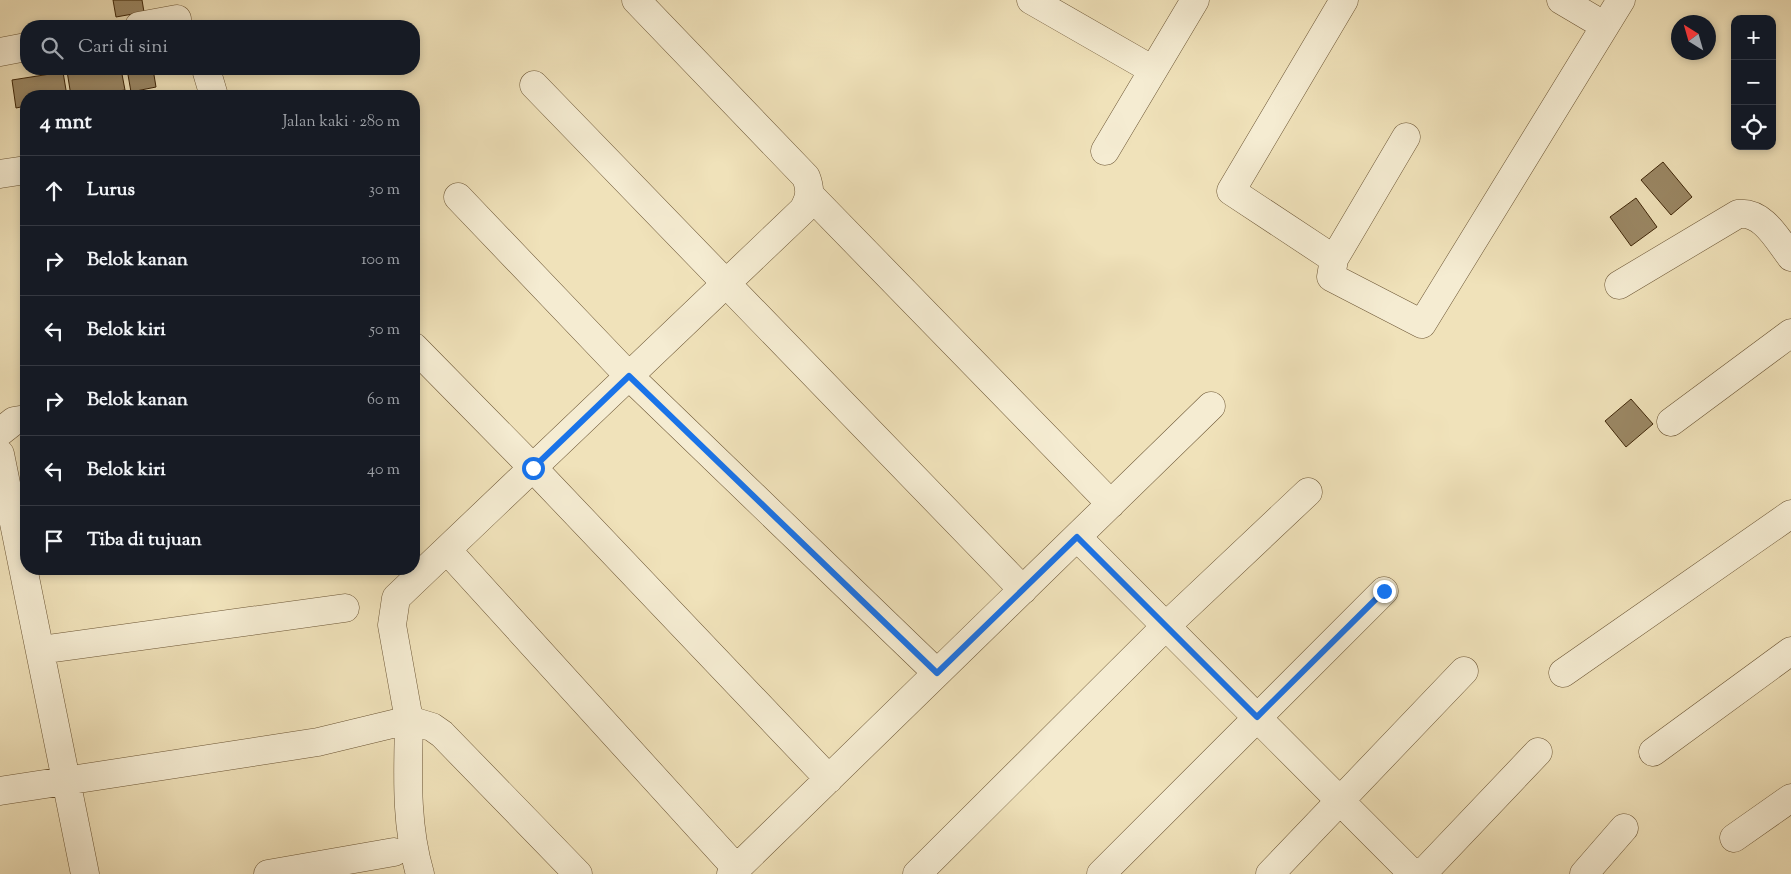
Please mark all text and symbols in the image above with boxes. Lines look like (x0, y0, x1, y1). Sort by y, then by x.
north arrow (1671, 15, 1716, 60)
map controls (1731, 15, 1776, 150)
button: + (1731, 15, 1776, 60)
search box (20, 20, 420, 75)
icon: search (38, 34, 66, 62)
text: Cari di sini (78, 34, 168, 61)
button: − (1731, 60, 1776, 105)
button: locate (1731, 105, 1776, 150)
text: 4 mnt (40, 108, 92, 138)
text: Jalan kaki · 280 m (282, 111, 400, 134)
icon: ahead (40, 177, 68, 205)
text: Lurus (87, 177, 135, 204)
text: 30 m (369, 179, 400, 202)
icon: right (40, 247, 68, 275)
text: Belok kanan (87, 247, 188, 274)
text: 100 m (361, 249, 400, 272)
icon: left (40, 317, 68, 345)
text: Belok kiri (87, 317, 166, 344)
text: 50 m (369, 319, 400, 342)
icon: right (40, 387, 68, 415)
text: Belok kanan (87, 387, 188, 414)
text: 60 m (367, 389, 400, 412)
icon: left (40, 457, 68, 485)
text: Belok kiri (87, 457, 166, 484)
route start (522, 457, 545, 480)
text: 40 m (367, 459, 400, 482)
icon: arrive (40, 527, 68, 555)
text: Tiba di tujuan (87, 527, 202, 554)
route end (1373, 580, 1396, 603)

